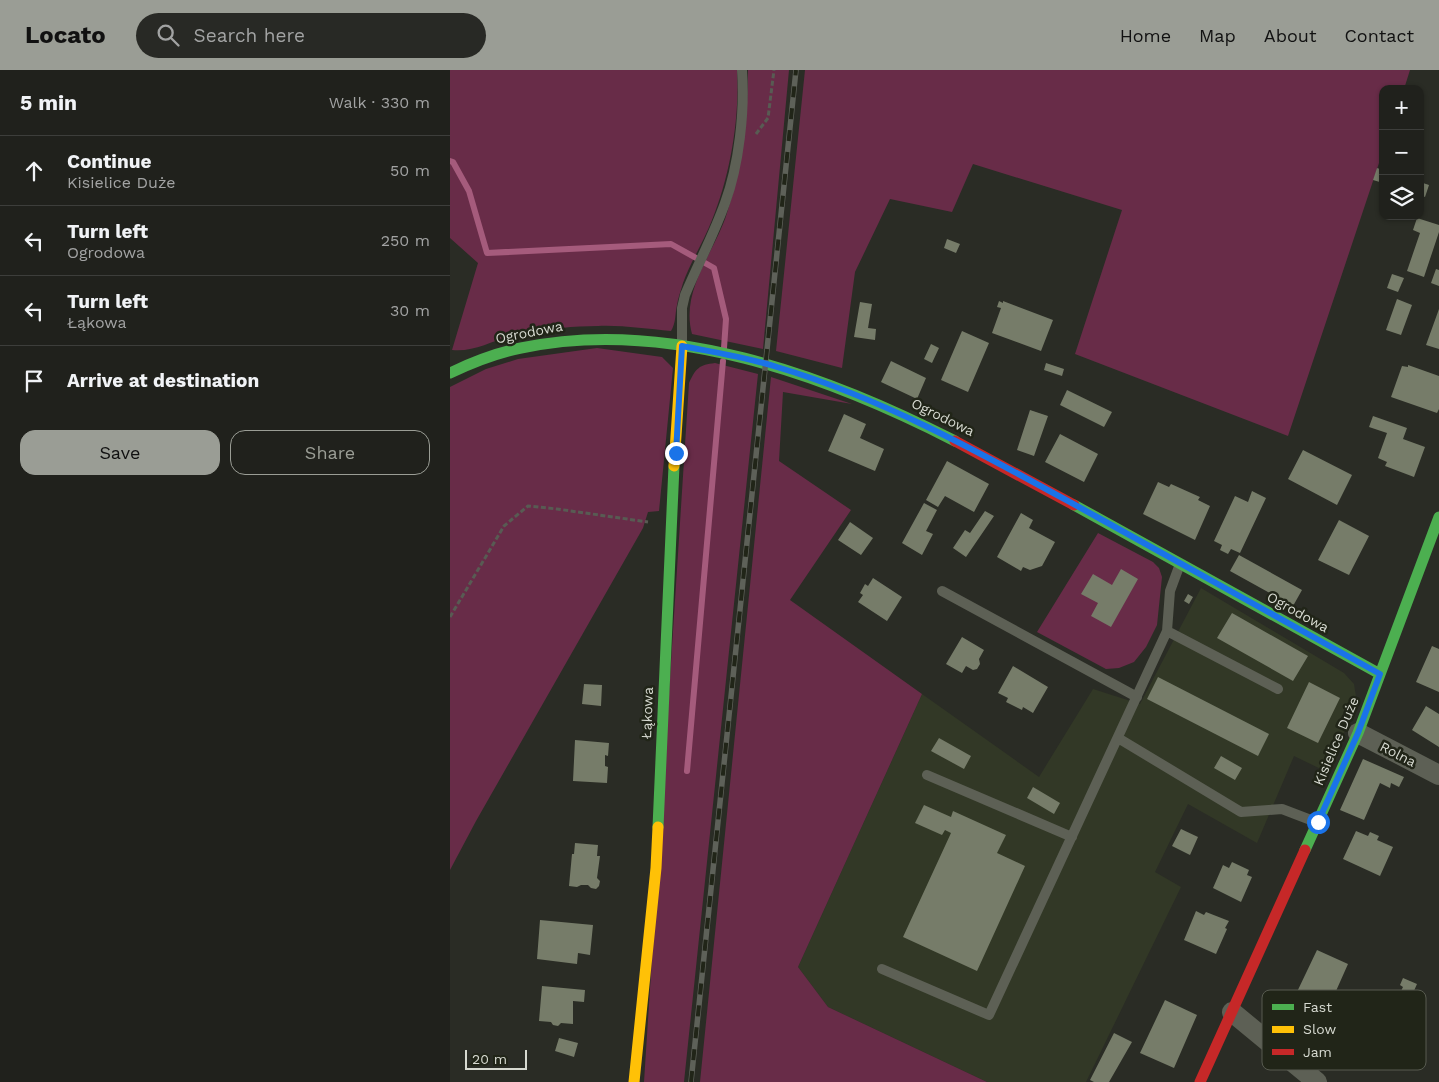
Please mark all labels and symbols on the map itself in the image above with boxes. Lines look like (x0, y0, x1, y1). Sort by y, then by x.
street label: Ogrodowa (494, 318, 564, 346)
street label: Ogrodowa (909, 395, 977, 439)
route end (665, 442, 688, 465)
street label: Ogrodowa (1264, 588, 1332, 636)
street label: Łąkowa (638, 687, 656, 739)
street label: Kisielice Duże (1310, 694, 1362, 788)
street label: Rolna (1377, 738, 1419, 770)
route start (1307, 811, 1330, 834)
legend (1262, 990, 1426, 1070)
text: Fast (1303, 999, 1332, 1015)
text: Slow (1303, 1021, 1336, 1037)
text: Jam (1303, 1044, 1332, 1060)
scale bar (465, 1047, 528, 1070)

